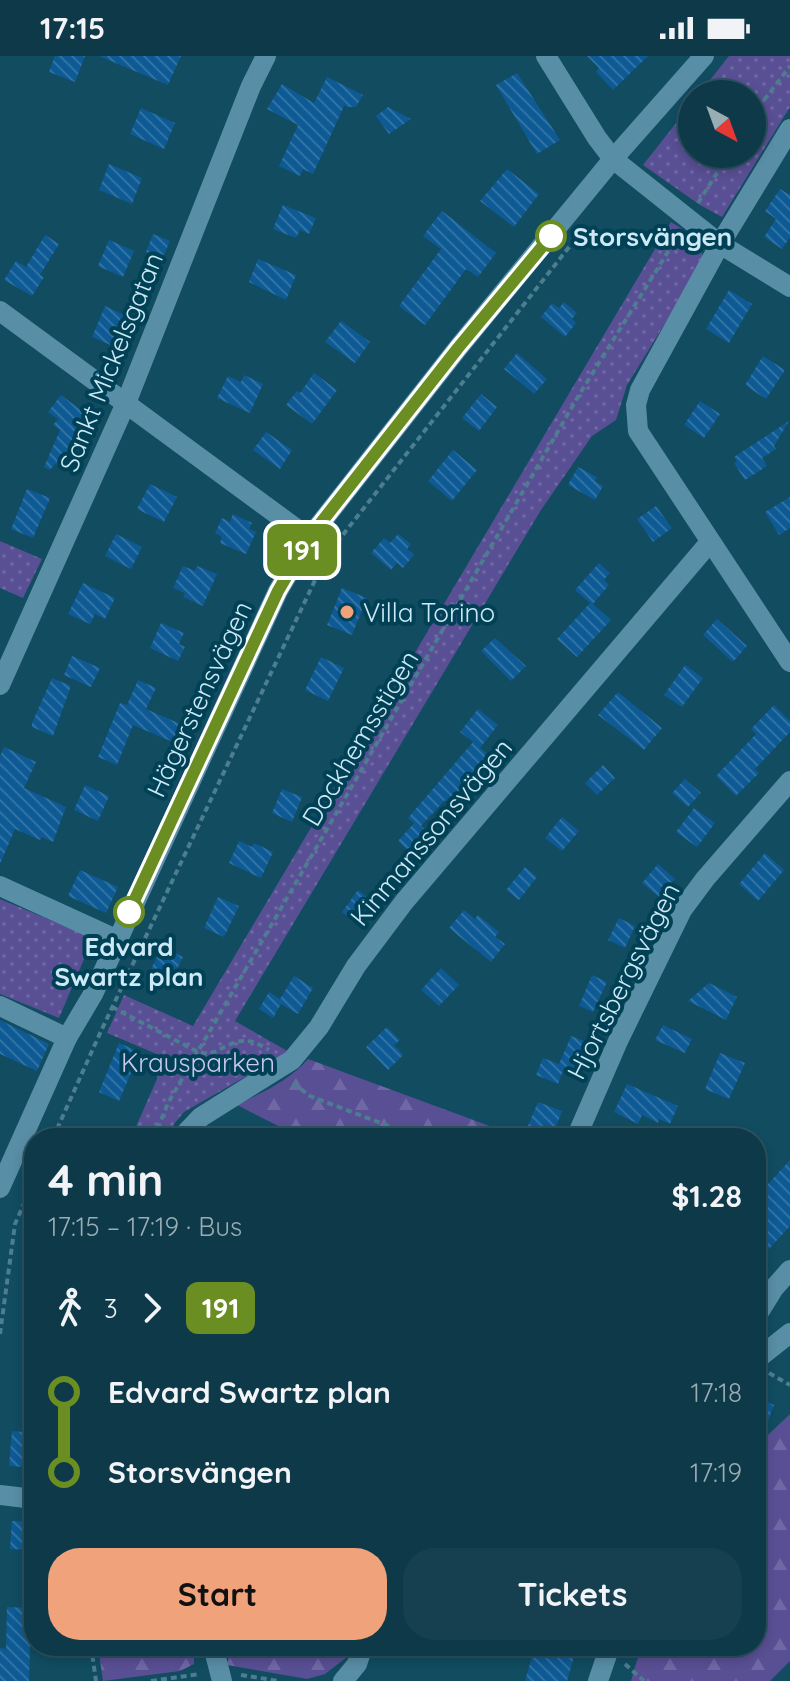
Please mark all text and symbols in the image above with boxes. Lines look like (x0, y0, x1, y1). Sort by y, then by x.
text: 17:15 (40, 9, 105, 47)
north arrow (678, 80, 766, 168)
map controls (678, 80, 766, 168)
place label: Storsvängen (573, 220, 732, 253)
marker: Storsvängen (536, 221, 566, 251)
street label: Sankt Mickelsgatan (52, 248, 170, 476)
line badge: 191 (256, 524, 348, 576)
text: 191 (283, 532, 321, 567)
street label: Hägerstensvägen (139, 596, 259, 802)
place label: Villa Torino (363, 596, 495, 629)
marker: Villa Torino (338, 603, 356, 621)
street label: Dockhemsstigen (295, 644, 425, 832)
street label: Kinmanssonsvägen (343, 731, 519, 933)
street label: Hjortsbergsvägen (559, 877, 687, 1085)
marker: Edvard Swartz plan (114, 897, 144, 927)
place label: Edvard Swartz plan (55, 930, 203, 993)
park label: Krausparken (121, 1046, 275, 1079)
text: 4 min (48, 1152, 163, 1207)
text: $1.28 (671, 1177, 742, 1215)
text: 17:15 – 17:19 · Bus (48, 1210, 242, 1243)
icon: walk (48, 1286, 92, 1330)
icon: forward (130, 1286, 174, 1330)
text: 191 (202, 1290, 239, 1325)
text: 3 (104, 1292, 118, 1325)
text: Edvard Swartz plan (108, 1373, 391, 1411)
text: 17:18 (691, 1376, 742, 1409)
text: Storsvängen (108, 1453, 292, 1491)
text: 17:19 (690, 1456, 742, 1489)
button: Start (48, 1548, 387, 1640)
button: Tickets (403, 1548, 742, 1640)

